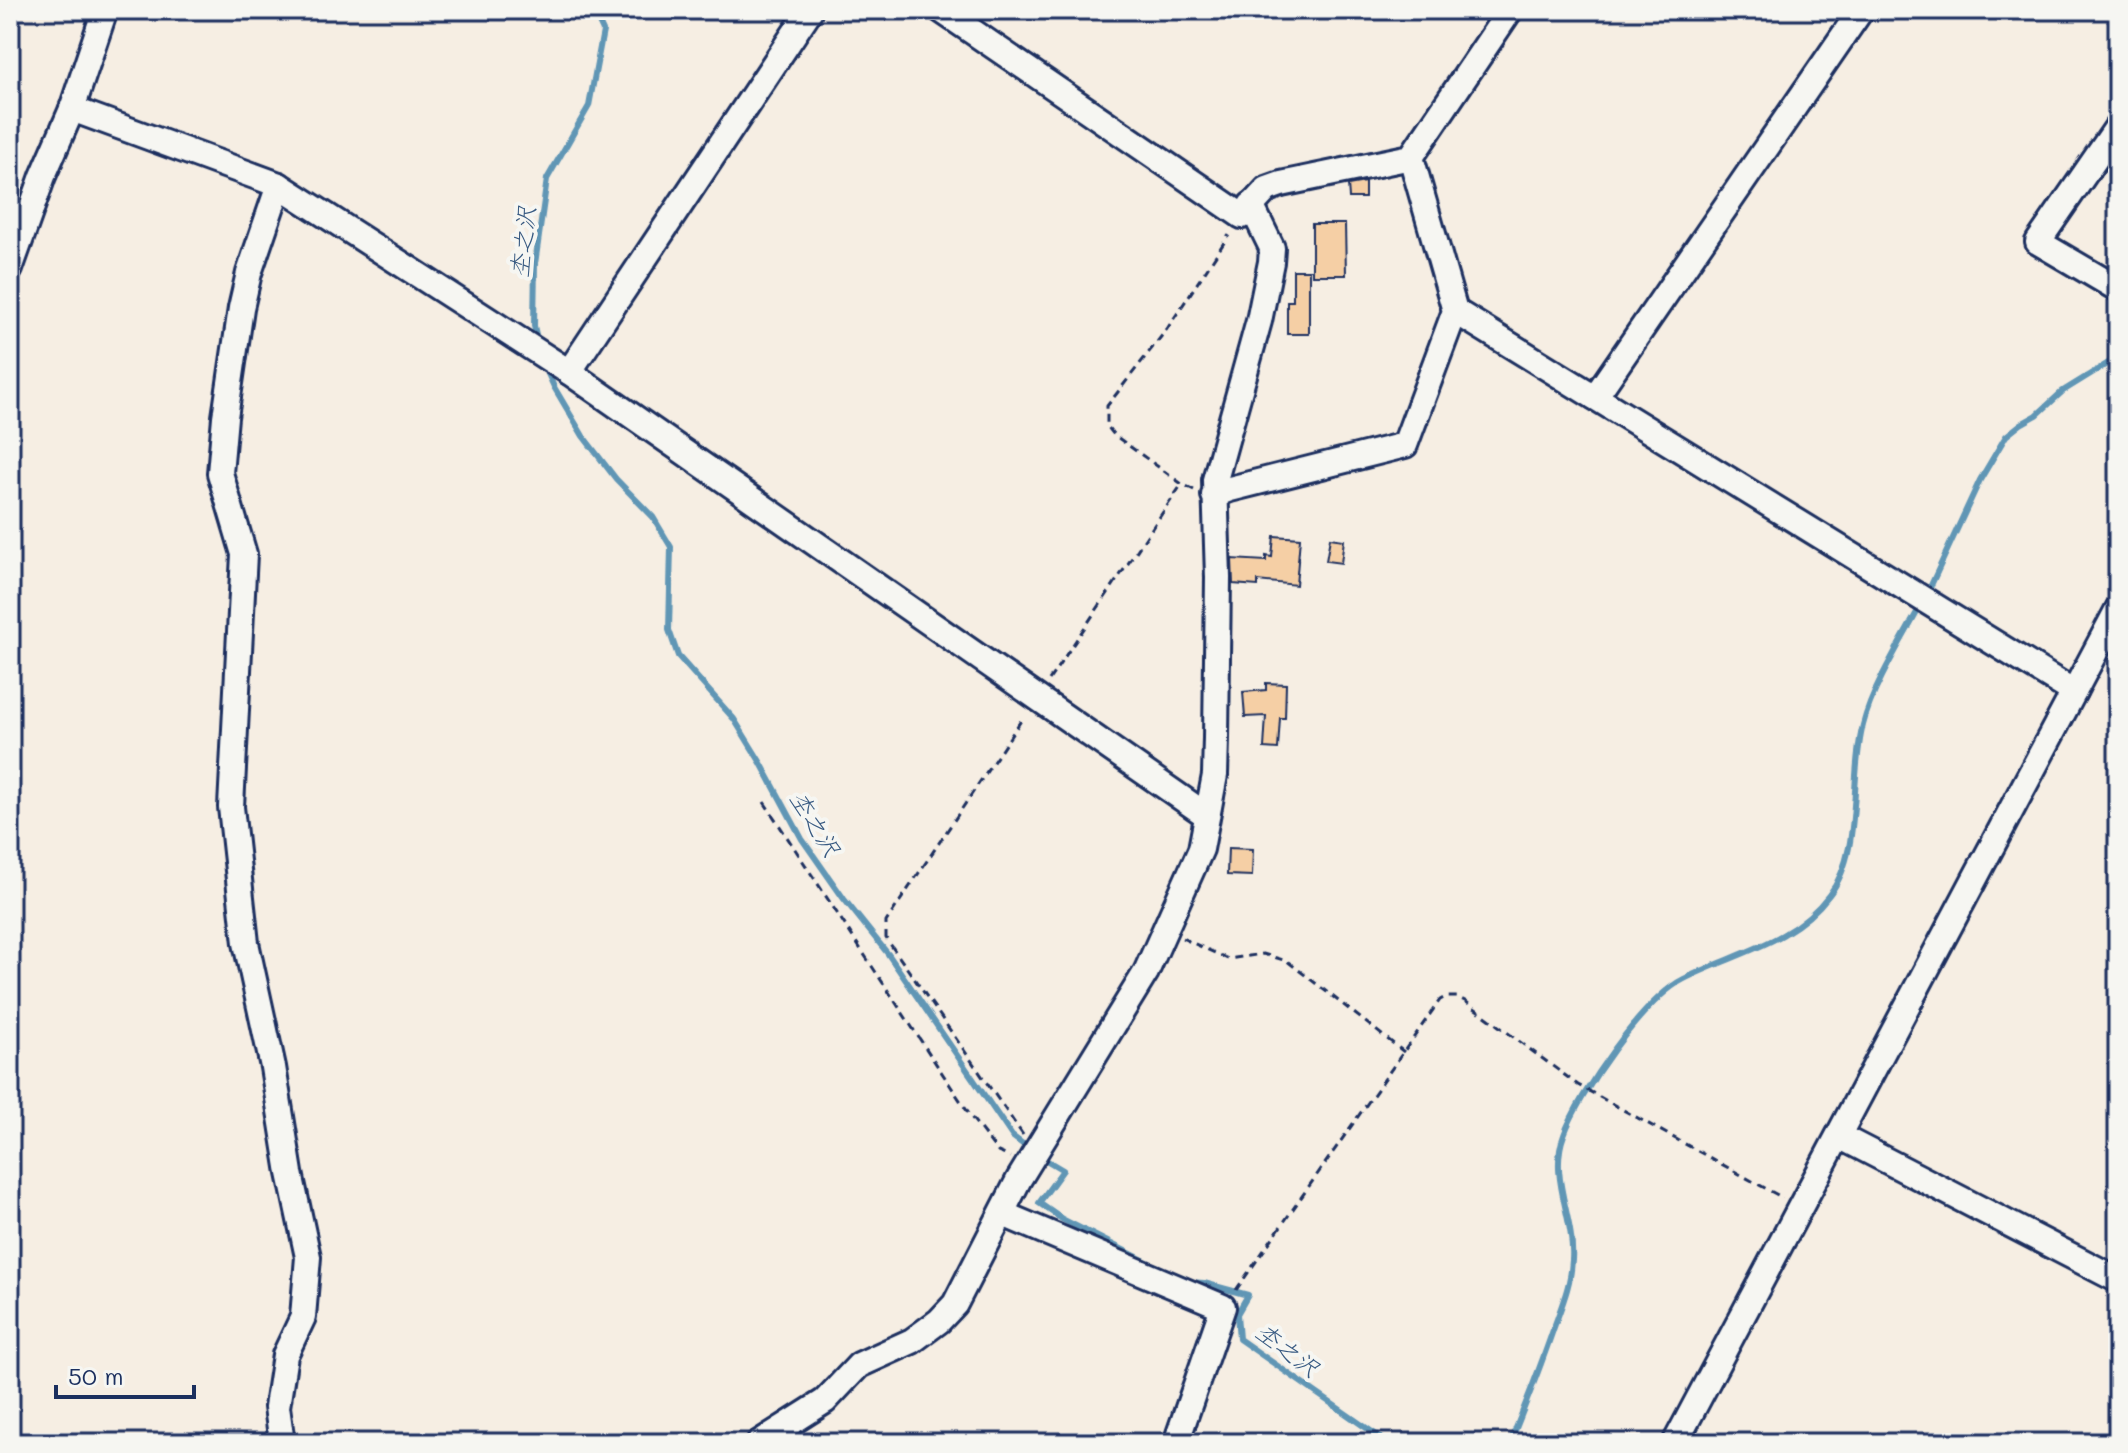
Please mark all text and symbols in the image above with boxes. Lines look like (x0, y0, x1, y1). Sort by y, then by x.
water label: 杢之沢 (503, 204, 541, 279)
water label: 杢之沢 (784, 784, 849, 863)
water label: 杢之沢 (1250, 1315, 1327, 1384)
scale bar (56, 1349, 194, 1399)
text: 50 m (68, 1360, 124, 1391)

